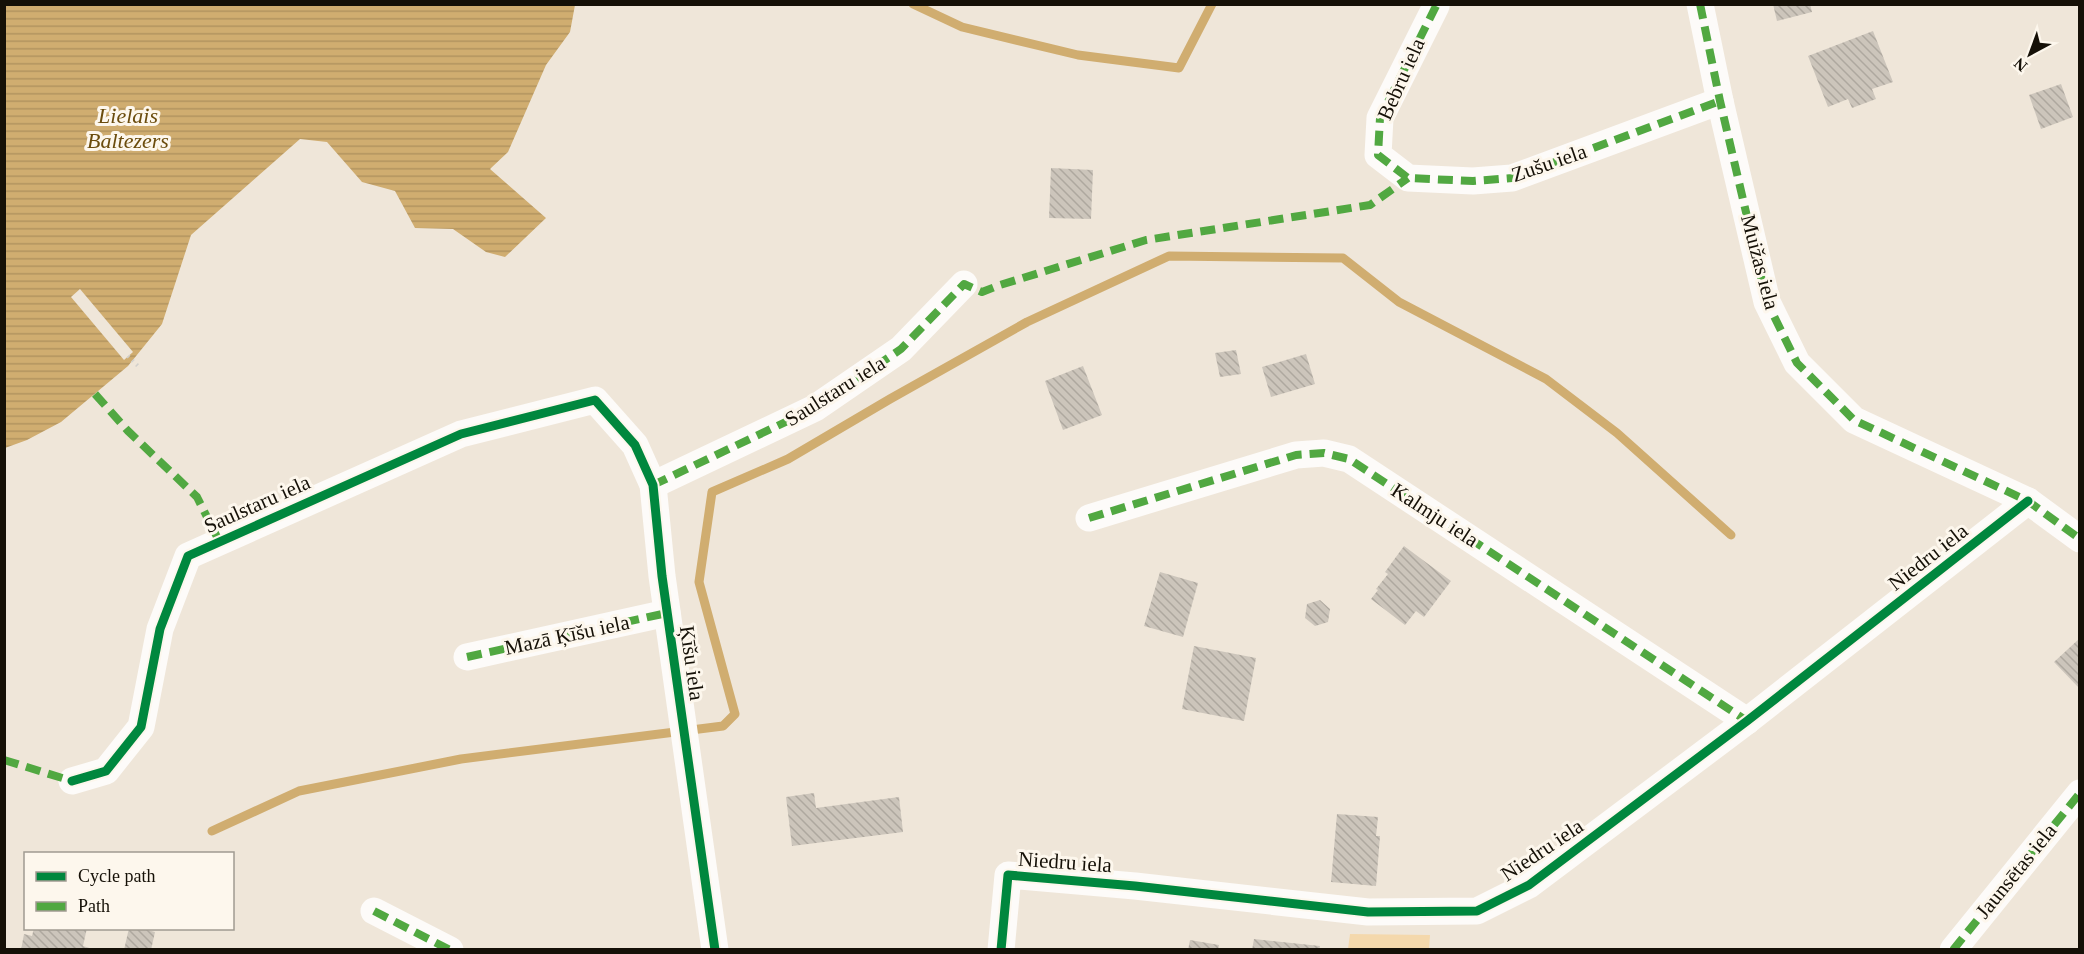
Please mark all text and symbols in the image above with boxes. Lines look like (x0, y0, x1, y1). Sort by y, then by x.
north arrow (2000, 24, 2060, 84)
street label: Bebru iela (1372, 34, 1430, 124)
text: N (2010, 54, 2030, 75)
water label: Lielais Baltezers (87, 103, 169, 153)
street label: Zušu iela (1508, 139, 1590, 187)
street label: Muižas iela (1736, 212, 1784, 313)
street label: Saulstaru iela (780, 350, 890, 431)
street label: Saulstaru iela (200, 470, 314, 538)
street label: Kalmju iela (1387, 478, 1483, 552)
street label: Niedru iela (1884, 518, 1973, 595)
street label: Mazā Ķīšu iela (502, 610, 632, 660)
street label: Ķīšu iela (675, 624, 709, 703)
street label: Niedru iela (1496, 813, 1588, 886)
street label: Jaunsētas iela (1971, 818, 2062, 923)
street label: Niedru iela (1017, 847, 1113, 877)
legend (24, 852, 234, 930)
text: Cycle path (78, 866, 155, 886)
text: Path (78, 896, 110, 916)

